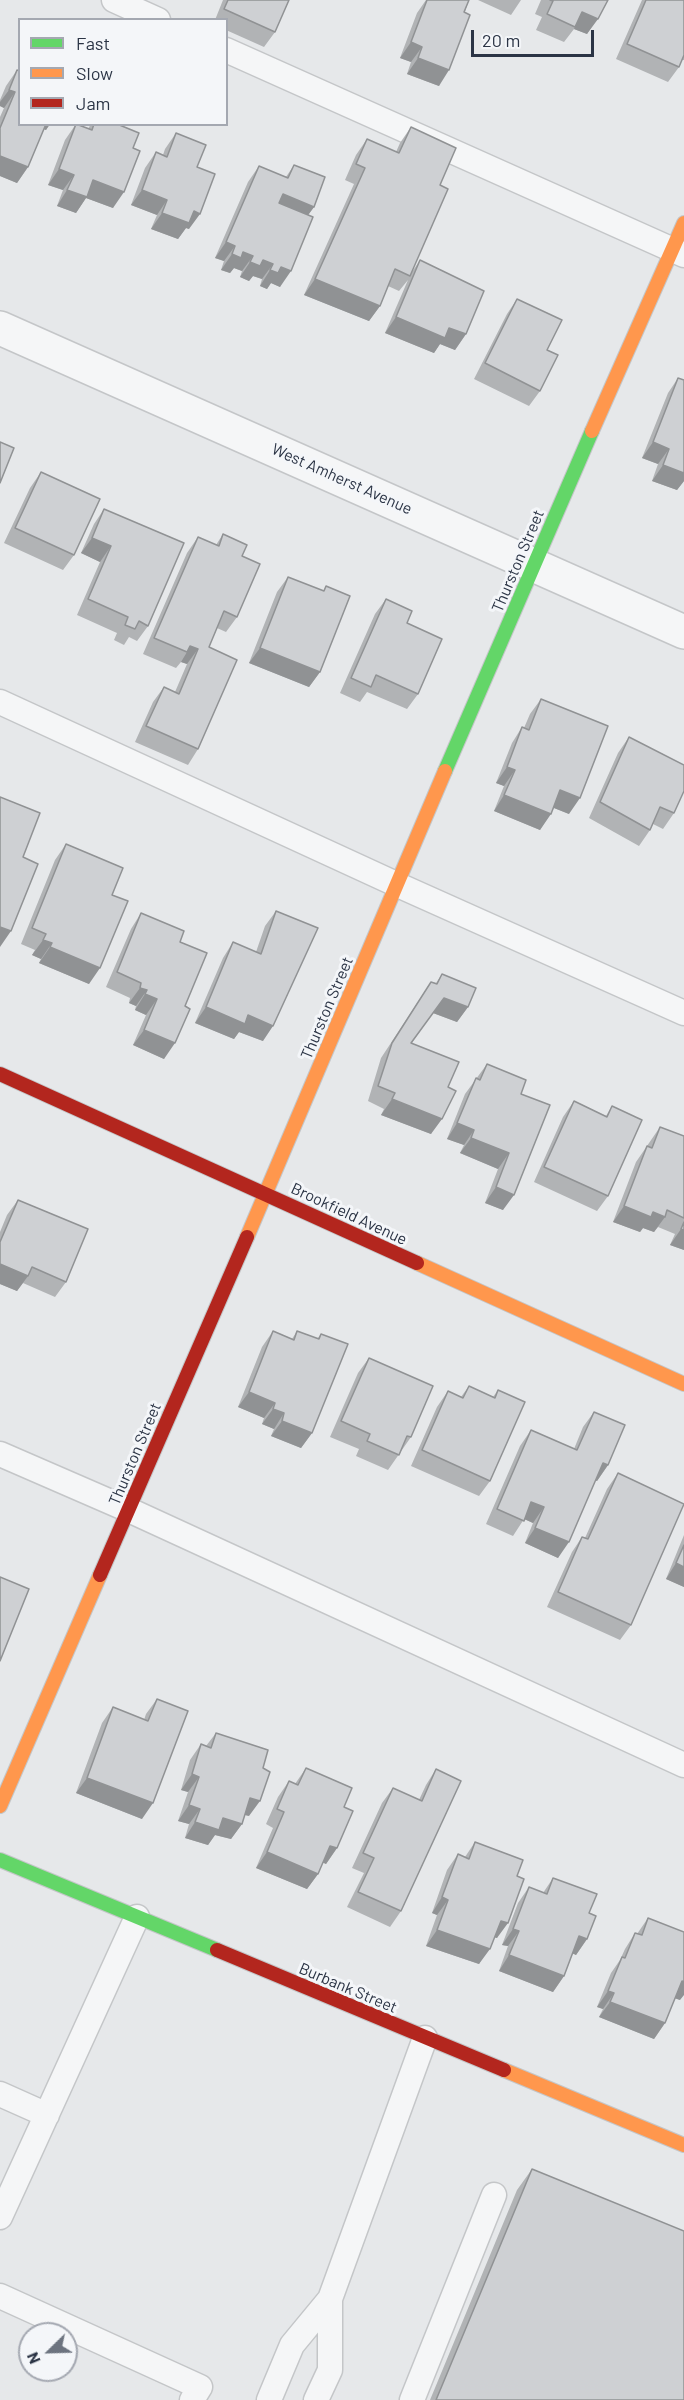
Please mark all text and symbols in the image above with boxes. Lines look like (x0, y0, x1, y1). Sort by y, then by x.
legend (18, 18, 228, 126)
scale bar (474, 18, 597, 56)
text: 20 m (482, 29, 520, 51)
text: Fast (76, 32, 110, 54)
text: Slow (76, 62, 113, 84)
text: Jam (76, 92, 110, 114)
street label: West Amherst Avenue (269, 439, 415, 519)
street label: Thurston Street (488, 507, 548, 615)
street label: Thurston Street (297, 954, 357, 1062)
street label: Brookfield Avenue (288, 1179, 410, 1249)
street label: Thurston Street (105, 1400, 165, 1508)
street label: Burbank Street (296, 1959, 400, 2017)
north arrow (18, 2322, 78, 2382)
text: N (22, 2350, 44, 2367)

